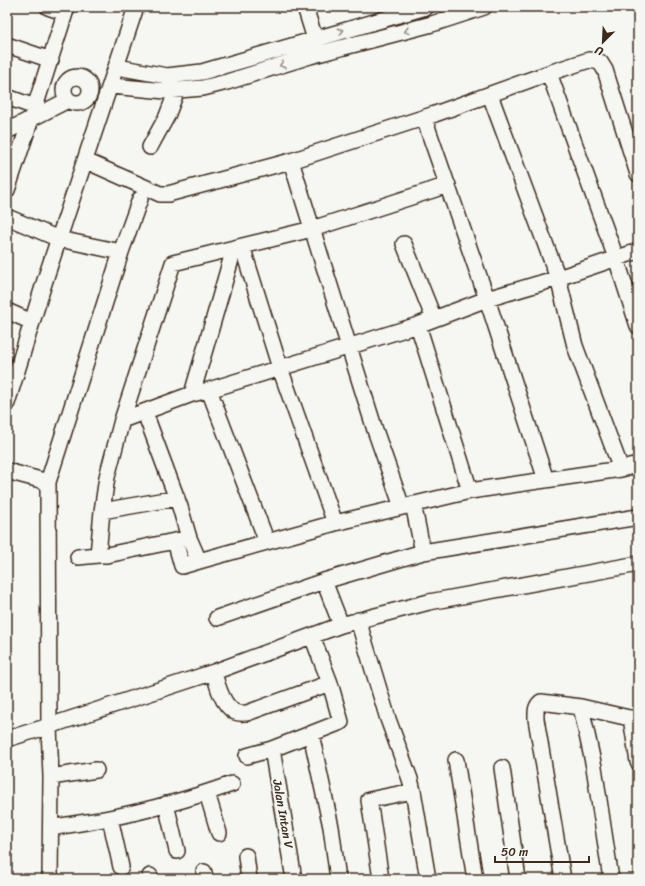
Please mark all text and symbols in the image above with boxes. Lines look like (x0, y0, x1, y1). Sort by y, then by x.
north arrow (583, 22, 623, 62)
one-way arrow (404, 26, 411, 35)
one-way arrow (338, 27, 345, 36)
text: U (591, 40, 606, 61)
one-way arrow (278, 60, 285, 69)
street label: Jalan Intan V (266, 777, 300, 851)
scale bar (495, 838, 589, 864)
text: 50 m (501, 841, 528, 863)

